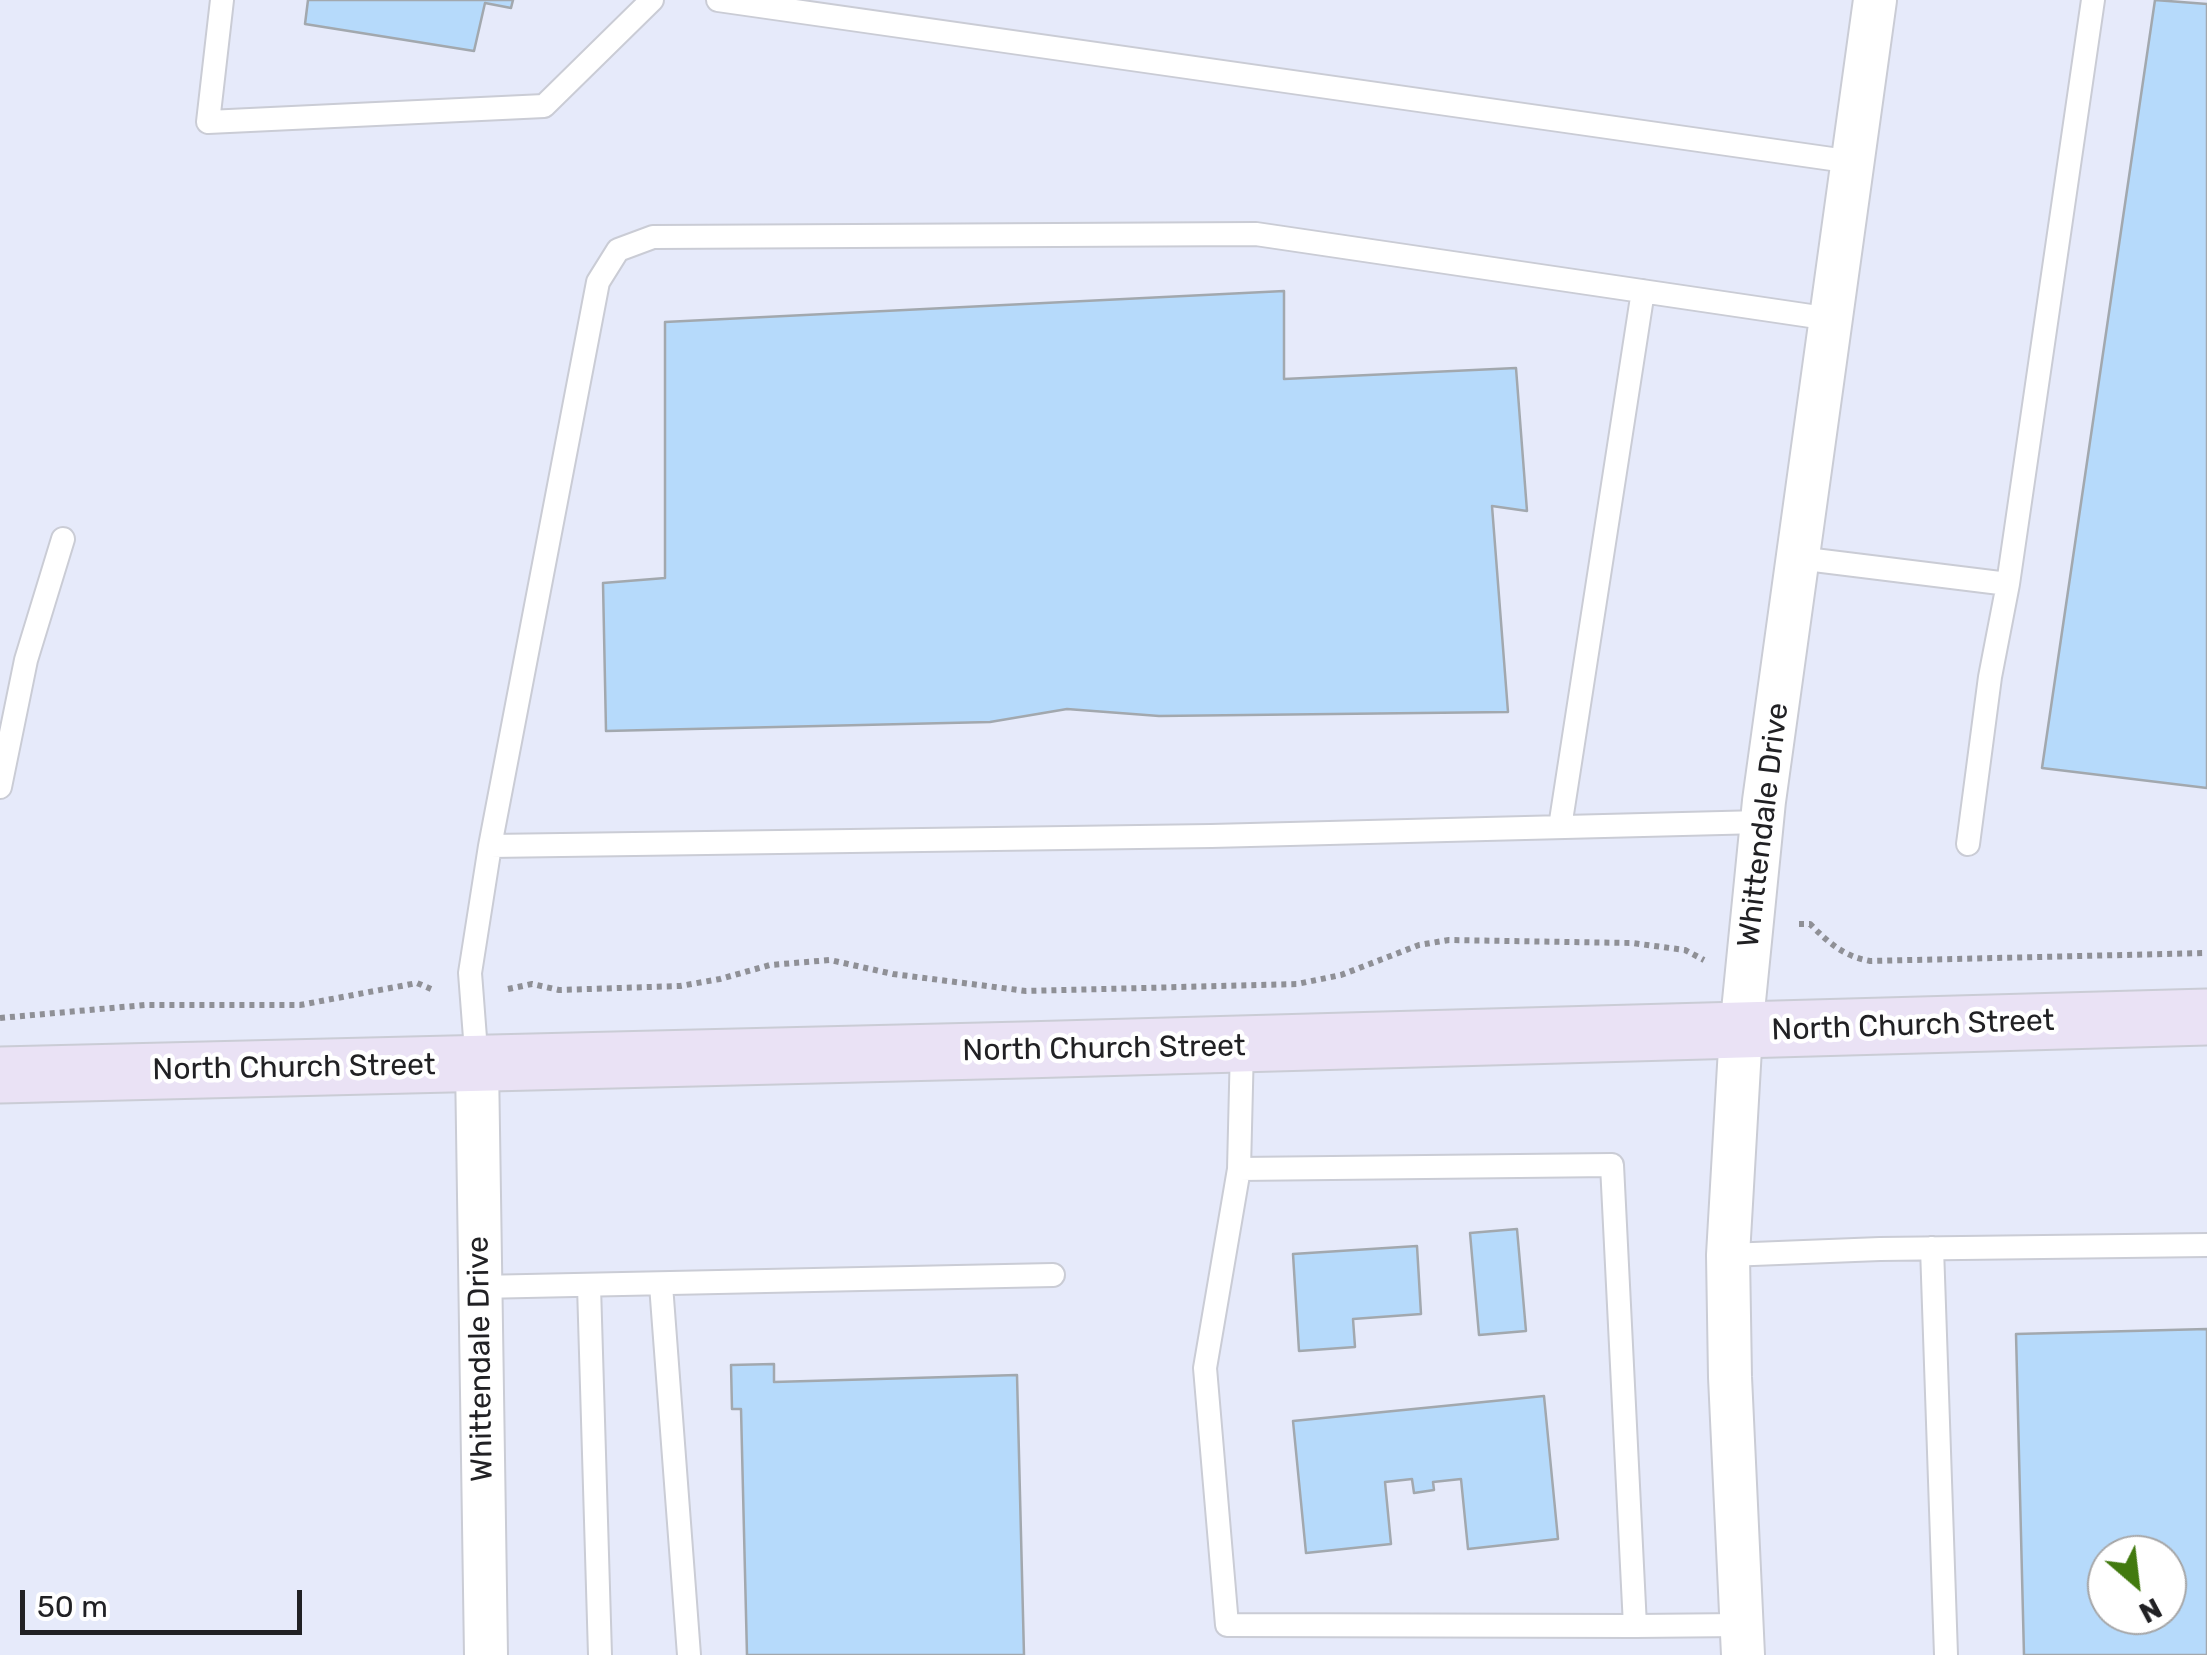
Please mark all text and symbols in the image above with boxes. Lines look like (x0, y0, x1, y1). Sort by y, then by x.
street label: Whittendale Drive (1731, 701, 1797, 949)
street label: North Church Street (1771, 1003, 2055, 1049)
street label: North Church Street (962, 1029, 1246, 1069)
street label: North Church Street (152, 1048, 436, 1088)
street label: Whittendale Drive (461, 1236, 501, 1482)
north arrow (2087, 1535, 2187, 1635)
scale bar (25, 1570, 308, 1632)
text: 50 m (37, 1589, 108, 1625)
text: N (2134, 1591, 2167, 1629)

